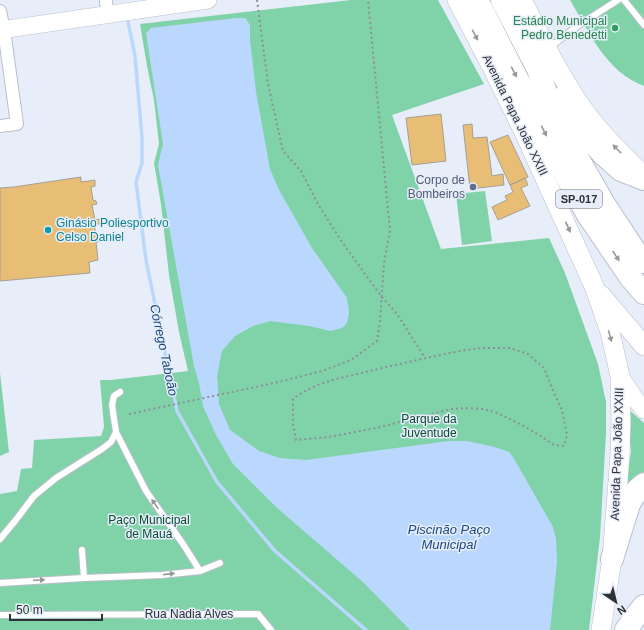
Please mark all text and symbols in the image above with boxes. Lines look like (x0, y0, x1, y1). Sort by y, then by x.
place label: Estádio Municipal Pedro Benedetti (513, 14, 607, 42)
marker: Estádio Municipal Pedro Benedetti (610, 23, 620, 33)
one-way arrow (472, 29, 478, 40)
street label: Avenida Papa João XXIII (480, 52, 550, 178)
one-way arrow (511, 66, 517, 78)
one-way arrow (541, 126, 547, 137)
one-way arrow (612, 144, 622, 154)
place label: Corpo de Bombeiros (408, 173, 465, 201)
marker: Corpo de Bombeiros (468, 182, 478, 192)
road number: SP-017 (556, 190, 602, 208)
place label: Ginásio Poliesportivo Celso Daniel (56, 216, 169, 244)
one-way arrow (565, 222, 571, 234)
marker: Ginásio Poliesportivo Celso Daniel (43, 225, 53, 235)
one-way arrow (612, 251, 620, 261)
water label: Córrego Taboão (147, 303, 181, 397)
one-way arrow (608, 330, 614, 342)
street label: Avenida Papa João XXIII (608, 387, 626, 521)
park label: Parque da Juventude (401, 412, 457, 440)
one-way arrow (151, 499, 159, 509)
park label: Paço Municipal de Mauá (108, 513, 190, 541)
water label: Piscinão Paço Municipal (408, 522, 490, 552)
one-way arrow (163, 571, 175, 577)
one-way arrow (33, 577, 45, 584)
north arrow (596, 582, 636, 622)
scale bar (10, 596, 102, 622)
text: 50 m (16, 603, 43, 617)
text: N (615, 603, 628, 617)
street label: Rua Nadia Alves (145, 607, 233, 621)

